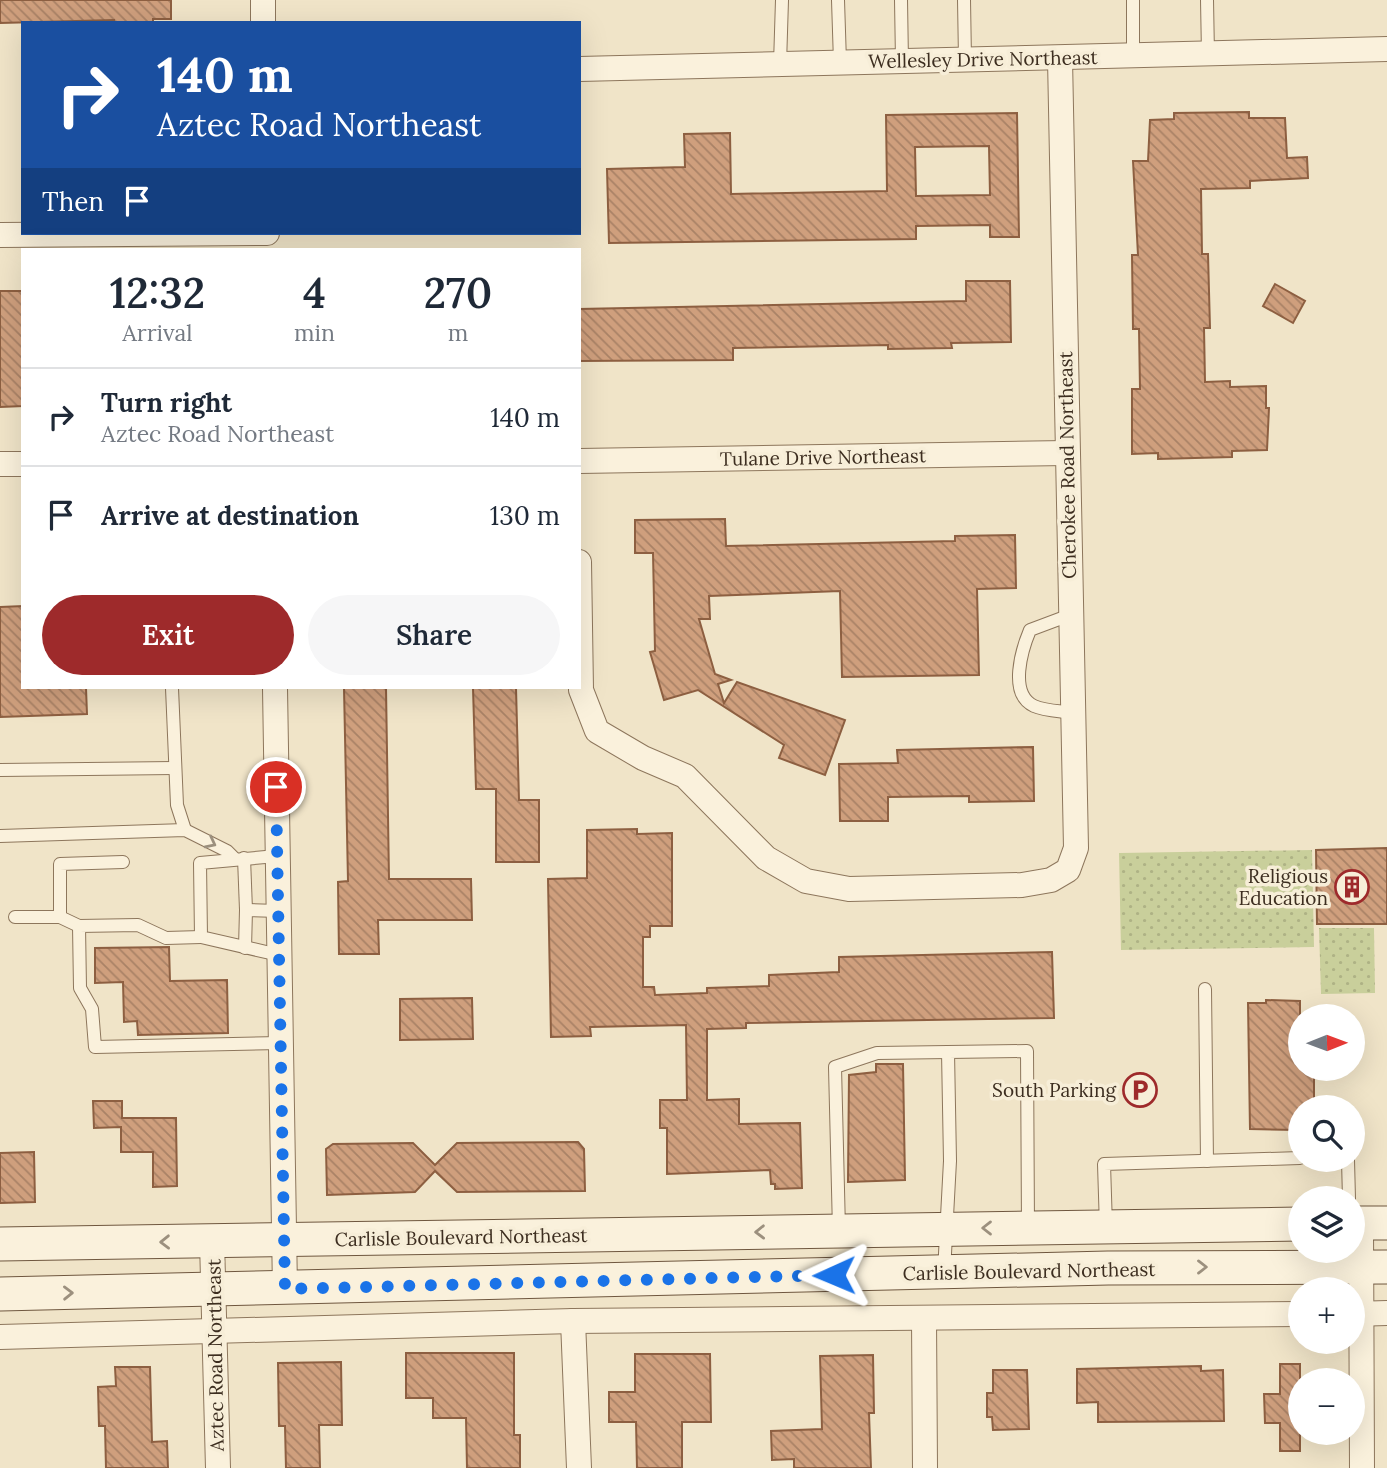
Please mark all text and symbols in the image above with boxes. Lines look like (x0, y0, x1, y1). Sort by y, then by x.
text: 140 m (157, 43, 293, 105)
street label: Wellesley Drive Northeast (868, 45, 1099, 73)
icon: right (42, 49, 133, 140)
text: Aztec Road Northeast (157, 104, 481, 145)
icon: arrive (118, 182, 156, 220)
text: Then (42, 185, 104, 218)
text: 12:32 (110, 266, 205, 320)
text: 4 (303, 266, 326, 320)
text: 270 (424, 266, 492, 320)
text: Arrival (122, 318, 193, 347)
text: min (294, 318, 335, 347)
text: m (448, 318, 468, 347)
street label: Cherokee Road Northeast (1053, 350, 1081, 579)
text: Turn right (101, 386, 232, 419)
icon: right (42, 398, 80, 436)
text: 140 m (490, 401, 560, 434)
text: Aztec Road Northeast (101, 419, 334, 448)
street label: Tulane Drive Northeast (720, 443, 927, 471)
icon: arrive (42, 496, 80, 534)
text: Arrive at destination (101, 499, 359, 532)
text: 130 m (490, 499, 560, 532)
button: Exit (42, 595, 294, 675)
button: Share (308, 595, 560, 675)
pin (246, 757, 306, 817)
icon: arrive (257, 768, 295, 806)
one-way arrow (204, 834, 216, 848)
place label: Religious Education (1238, 864, 1328, 910)
building icon: Religious Education (1333, 868, 1371, 906)
north arrow (1288, 1004, 1365, 1082)
map controls (1288, 1004, 1365, 1445)
parking icon: South Parking (1121, 1071, 1159, 1109)
place label: South Parking (992, 1078, 1116, 1102)
button: search (1288, 1095, 1365, 1172)
button: layers (1288, 1186, 1365, 1263)
one-way arrow (981, 1220, 992, 1236)
street label: Carlisle Boulevard Northeast (334, 1223, 588, 1251)
one-way arrow (754, 1224, 765, 1239)
one-way arrow (159, 1234, 169, 1250)
position arrow (797, 1238, 871, 1312)
street label: Carlisle Boulevard Northeast (902, 1257, 1156, 1285)
street label: Aztec Road Northeast (201, 1258, 229, 1452)
one-way arrow (1197, 1259, 1208, 1275)
button: + (1288, 1277, 1365, 1354)
one-way arrow (63, 1285, 74, 1301)
button: − (1288, 1368, 1365, 1445)

